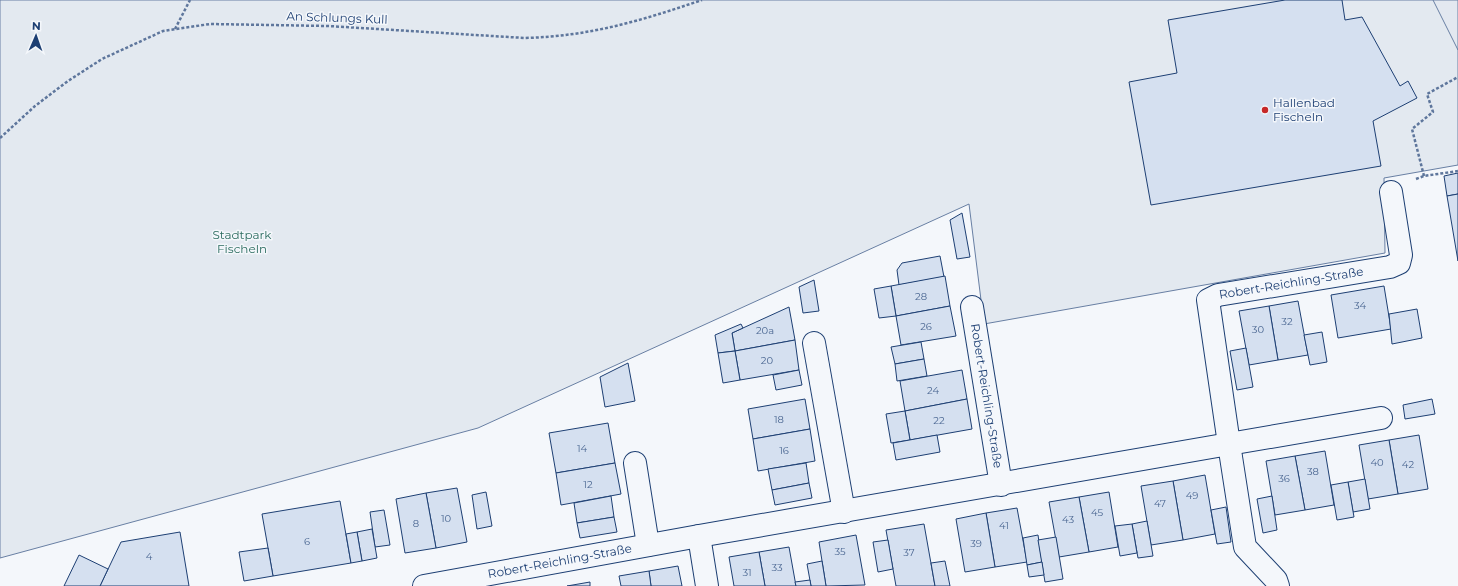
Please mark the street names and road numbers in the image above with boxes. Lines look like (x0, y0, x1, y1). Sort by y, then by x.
street label: An Schlungs Kull (286, 8, 388, 27)
street label: Robert-Reichling-Straße (1218, 263, 1364, 302)
street label: Robert-Reichling-Straße (968, 322, 1006, 469)
street label: Robert-Reichling-Straße (486, 540, 633, 581)

